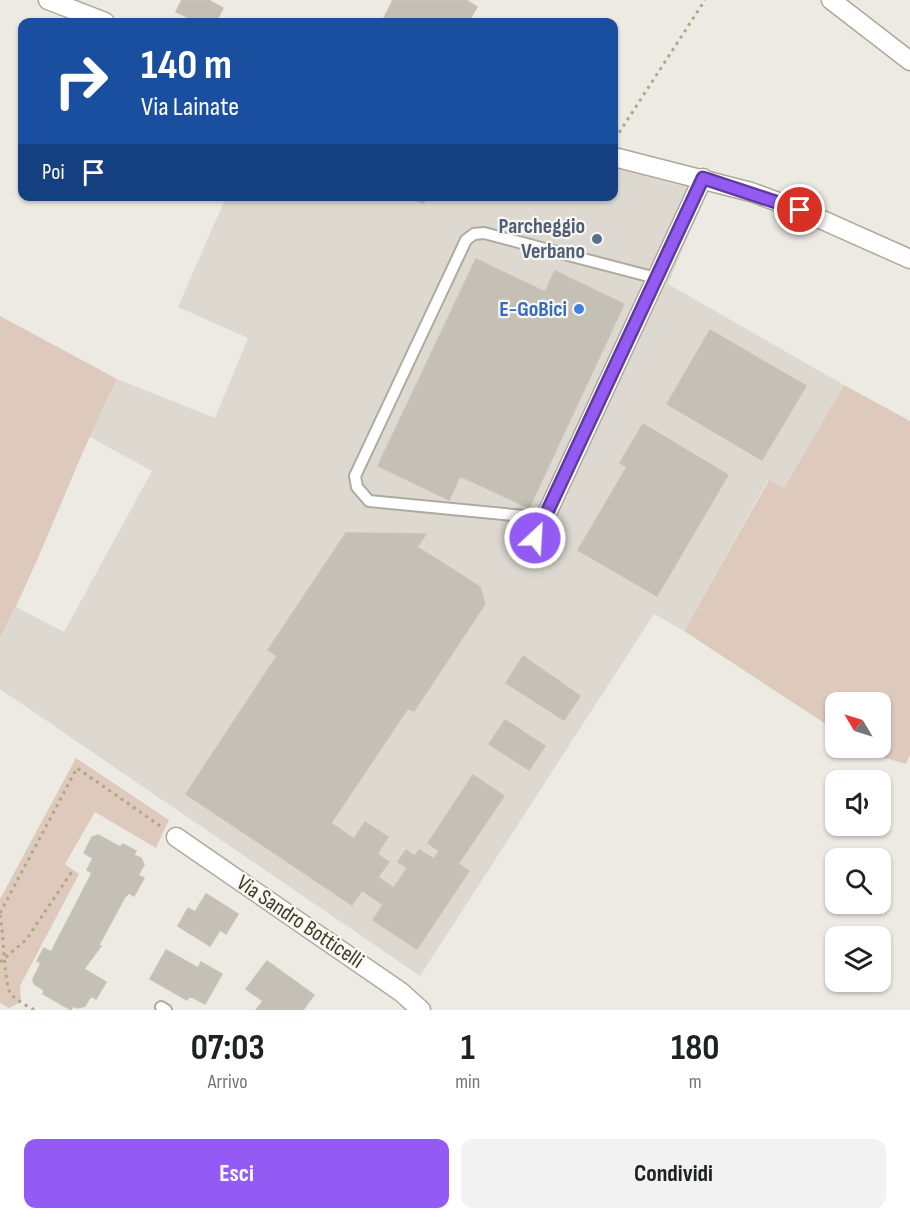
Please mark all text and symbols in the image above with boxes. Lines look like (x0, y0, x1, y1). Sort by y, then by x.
text: 140 m (141, 40, 232, 91)
icon: right (42, 42, 120, 120)
text: Via Lainate (141, 91, 239, 123)
icon: arrive (77, 156, 110, 189)
text: Poi (42, 159, 65, 186)
pin (774, 184, 825, 235)
icon: arrive (783, 193, 816, 226)
place label: Parcheggio Verbano (499, 213, 585, 265)
marker: Parcheggio Verbano (590, 232, 604, 246)
place label: E-GoBici (499, 296, 567, 323)
marker: E-GoBici (572, 302, 586, 316)
position arrow (503, 506, 567, 570)
north arrow (825, 692, 891, 758)
map controls (825, 692, 891, 992)
button: sound (825, 770, 891, 836)
button: search (825, 848, 891, 914)
street label: Via Sandro Botticelli (231, 870, 369, 974)
button: layers (825, 926, 891, 992)
text: 07:03 (191, 1027, 265, 1070)
text: 1 (461, 1027, 475, 1070)
text: 180 (671, 1027, 719, 1070)
text: Arrivo (208, 1070, 248, 1094)
text: min (455, 1070, 480, 1094)
text: m (689, 1070, 702, 1094)
button: Esci (24, 1139, 449, 1208)
button: Condividi (461, 1139, 886, 1208)

